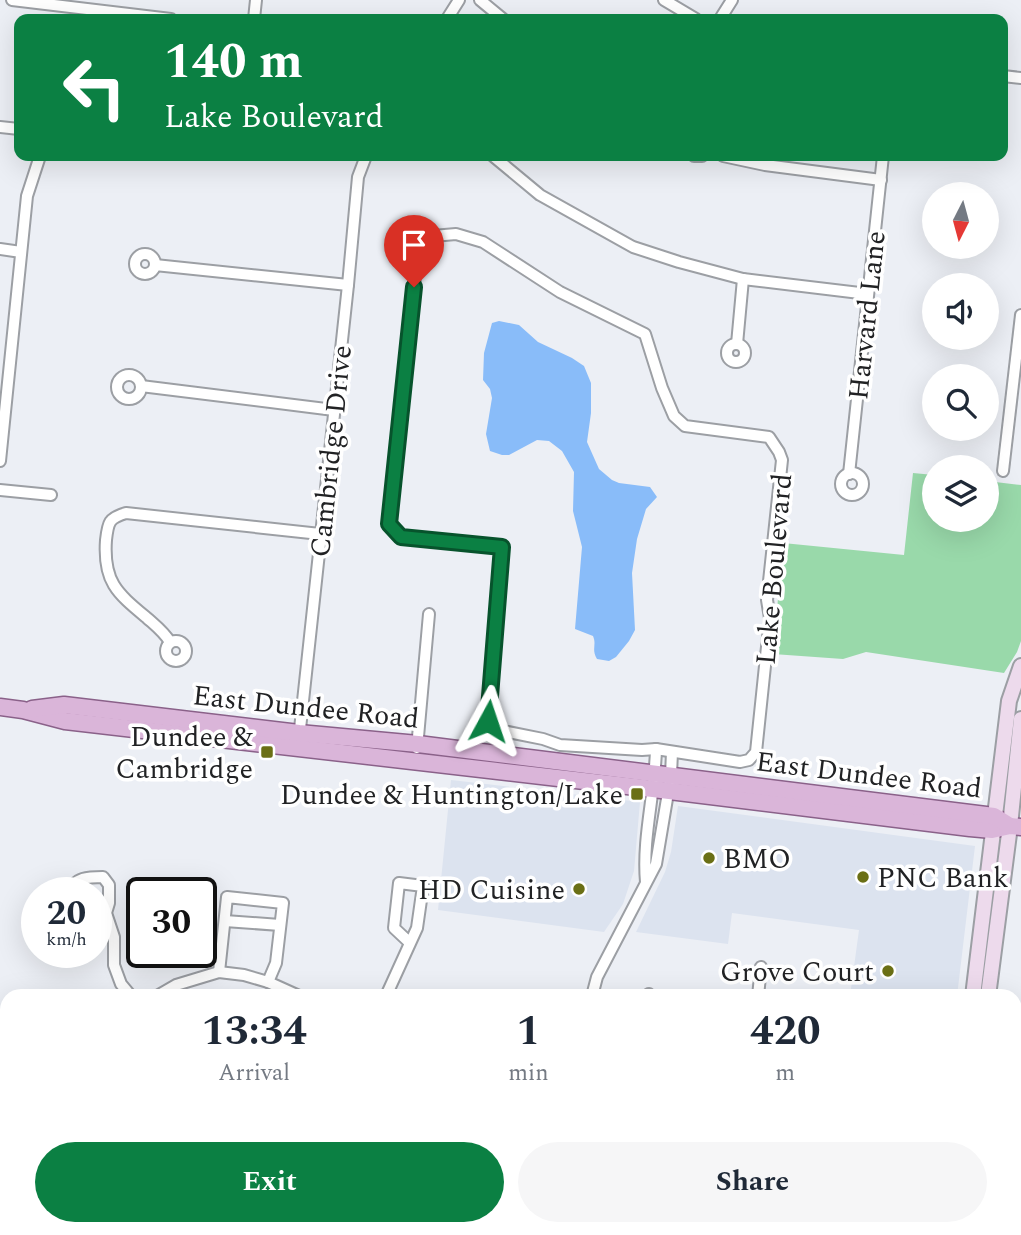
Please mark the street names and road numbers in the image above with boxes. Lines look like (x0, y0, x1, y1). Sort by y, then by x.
street label: Harvard Lane (837, 229, 898, 402)
street label: Cambridge Drive (299, 343, 364, 559)
street label: Lake Boulevard (745, 472, 804, 667)
street label: East Dundee Road (191, 674, 421, 741)
street label: East Dundee Road (753, 740, 984, 811)

